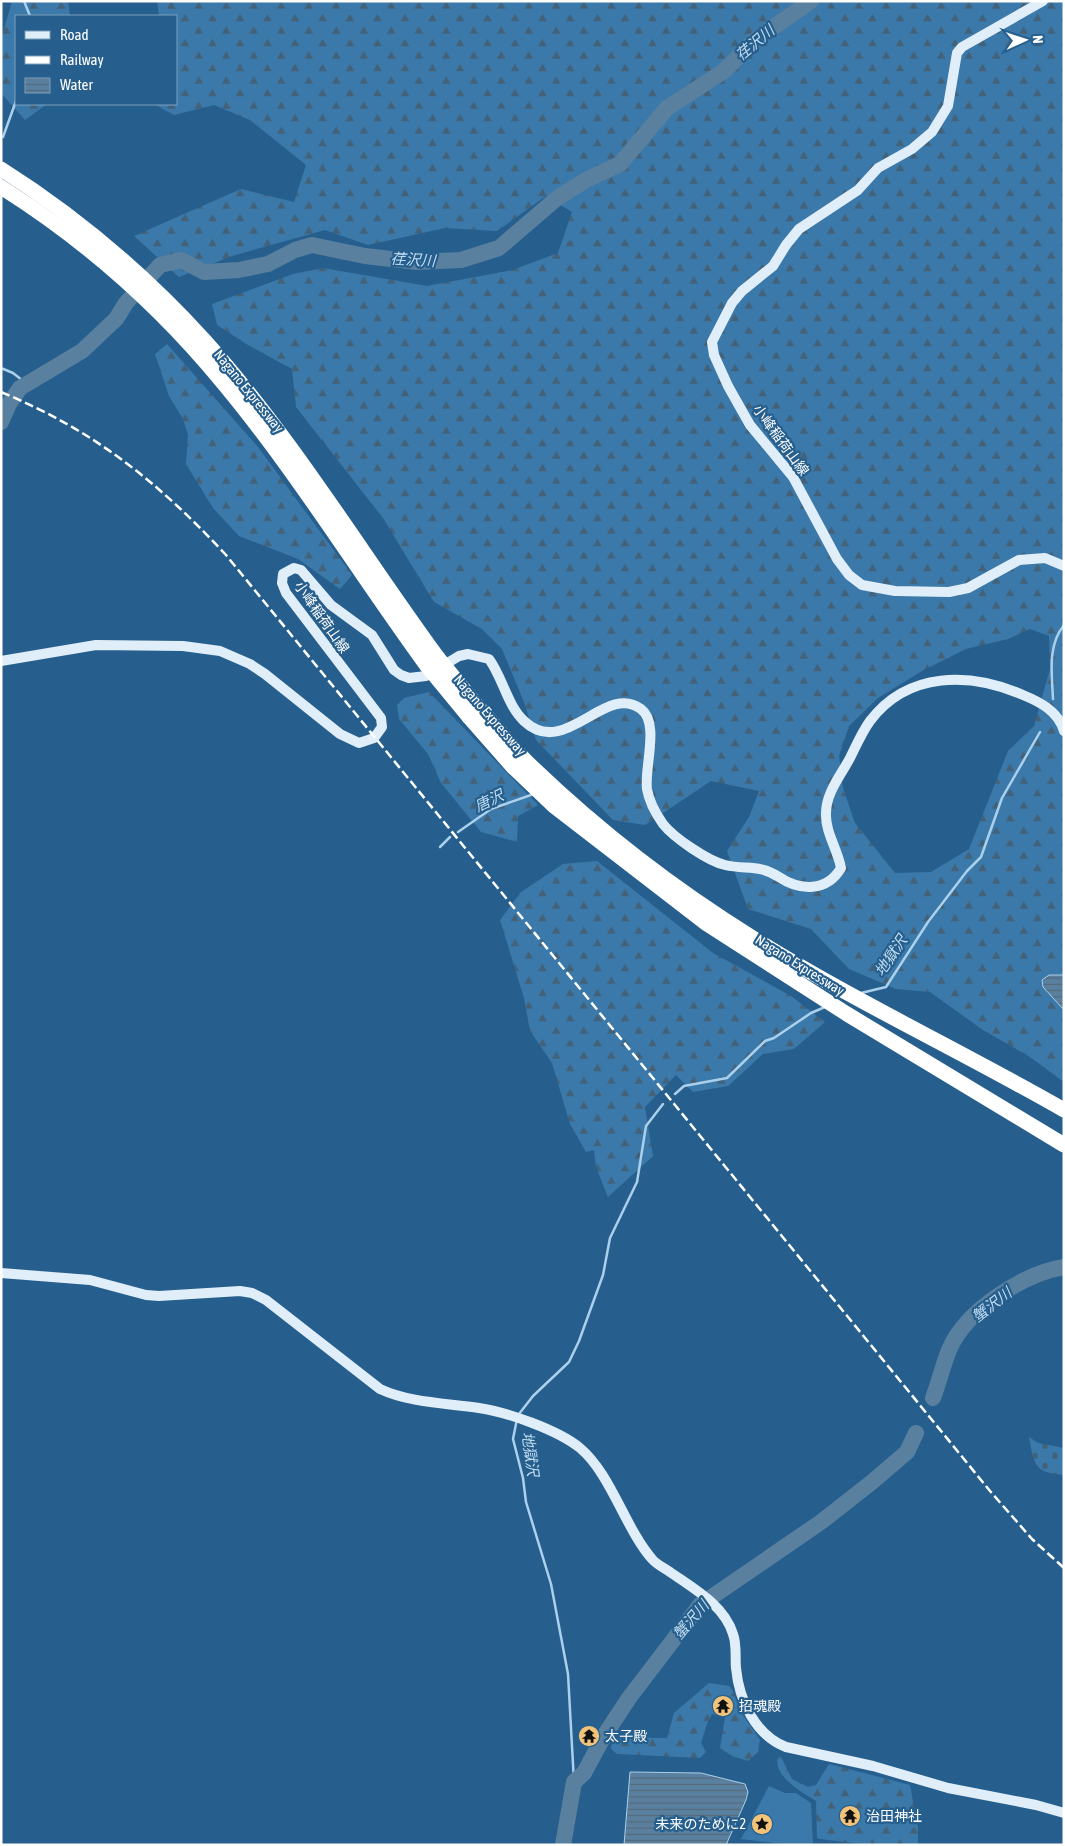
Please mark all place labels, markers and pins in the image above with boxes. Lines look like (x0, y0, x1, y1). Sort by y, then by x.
temple icon: 招魂殿 (711, 1694, 735, 1718)
place label: 招魂殿 (739, 1698, 781, 1714)
temple icon: 太子殿 (577, 1724, 601, 1748)
place label: 太子殿 (605, 1728, 647, 1744)
temple icon: 治田神社 (838, 1804, 862, 1828)
place label: 治田神社 (866, 1808, 922, 1824)
place icon: 未来のために2 (750, 1812, 774, 1836)
place label: 未来のために2 (655, 1816, 746, 1832)

